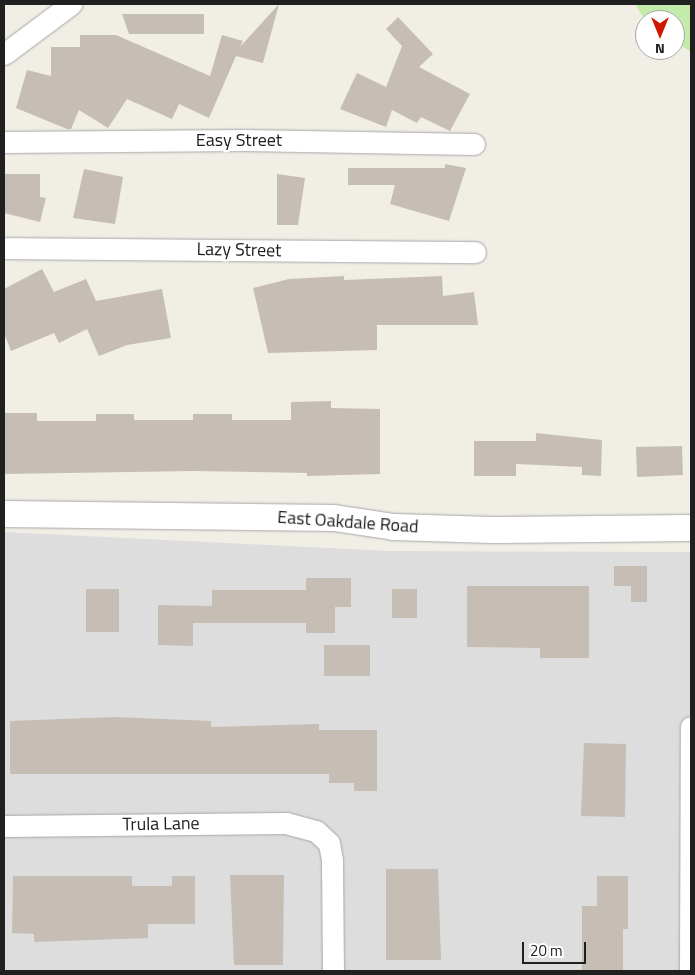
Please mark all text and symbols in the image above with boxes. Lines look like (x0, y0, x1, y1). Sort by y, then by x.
north arrow (635, 10, 685, 60)
text: N (655, 39, 665, 60)
street label: Easy Street (196, 129, 282, 151)
street label: Lazy Street (196, 238, 282, 262)
street label: East Oakdale Road (277, 506, 419, 538)
street label: Trula Lane (122, 813, 200, 835)
scale bar (525, 932, 589, 964)
text: 20 m (530, 939, 563, 962)

